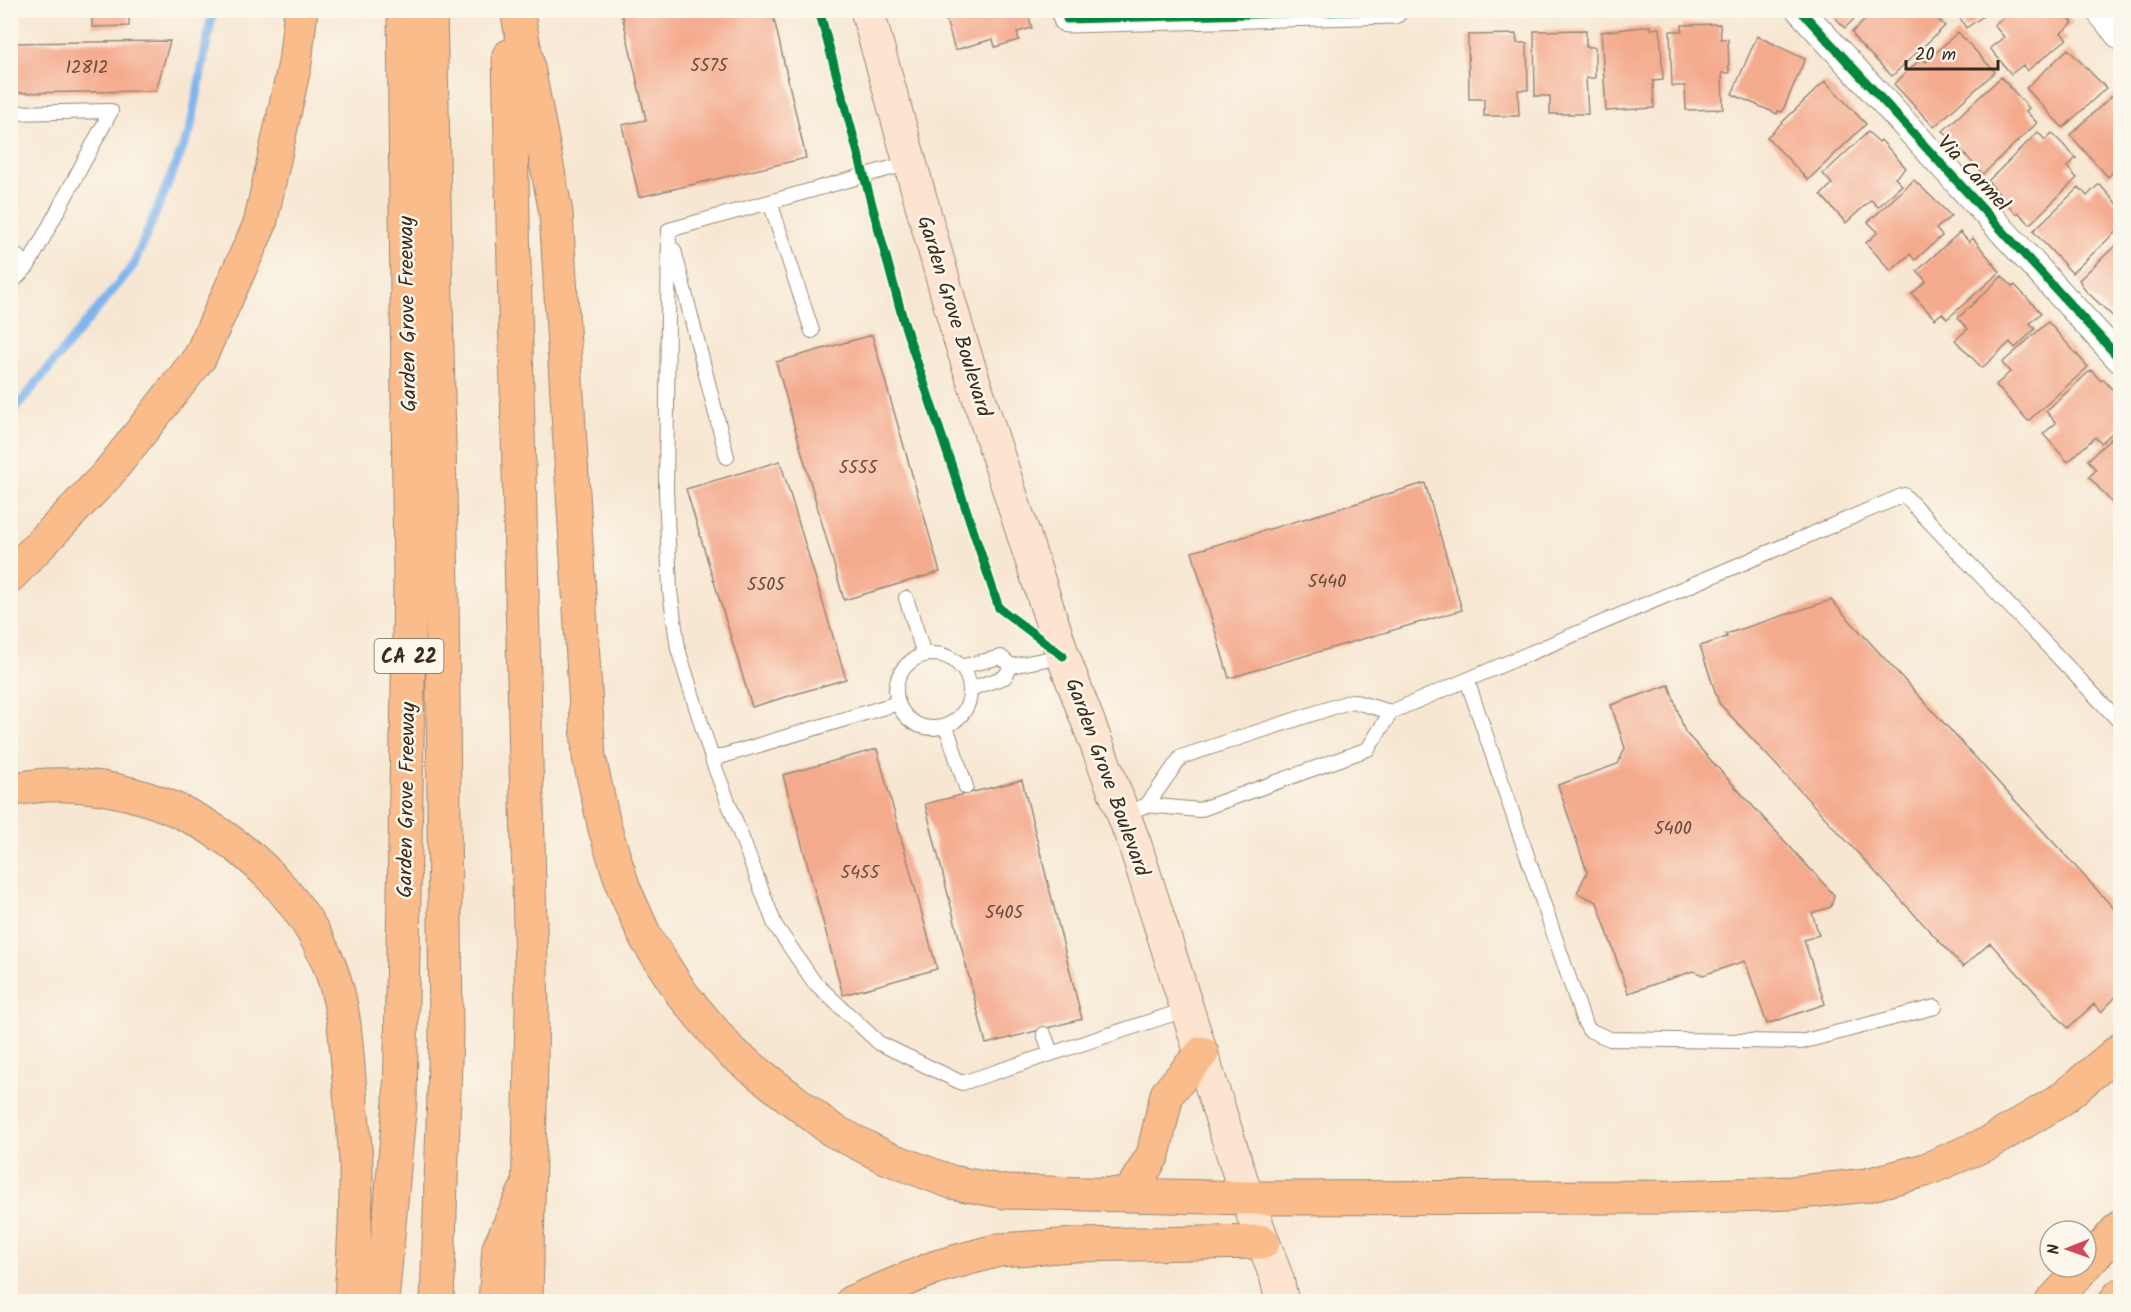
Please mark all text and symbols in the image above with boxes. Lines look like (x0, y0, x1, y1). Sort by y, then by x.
scale bar (1906, 33, 1998, 71)
text: 20 m (1915, 41, 1956, 70)
house number: 5575 (690, 52, 729, 81)
house number: 12812 (65, 54, 109, 83)
street label: Via Carmel (1928, 128, 2017, 220)
street label: Garden Grove Boulevard (907, 212, 1000, 422)
street label: Garden Grove Freeway (390, 216, 427, 412)
house number: 5555 (839, 454, 879, 483)
house number: 5440 (1308, 568, 1346, 597)
house number: 5505 (747, 571, 786, 600)
road number: CA 22 (374, 639, 444, 673)
street label: Garden Grove Boulevard (1055, 674, 1158, 882)
street label: Garden Grove Freeway (389, 702, 426, 898)
house number: 5400 (1654, 815, 1692, 844)
house number: 5455 (841, 859, 881, 888)
house number: 5405 (985, 899, 1024, 928)
north arrow (2038, 1219, 2098, 1279)
text: N (2042, 1244, 2067, 1255)

